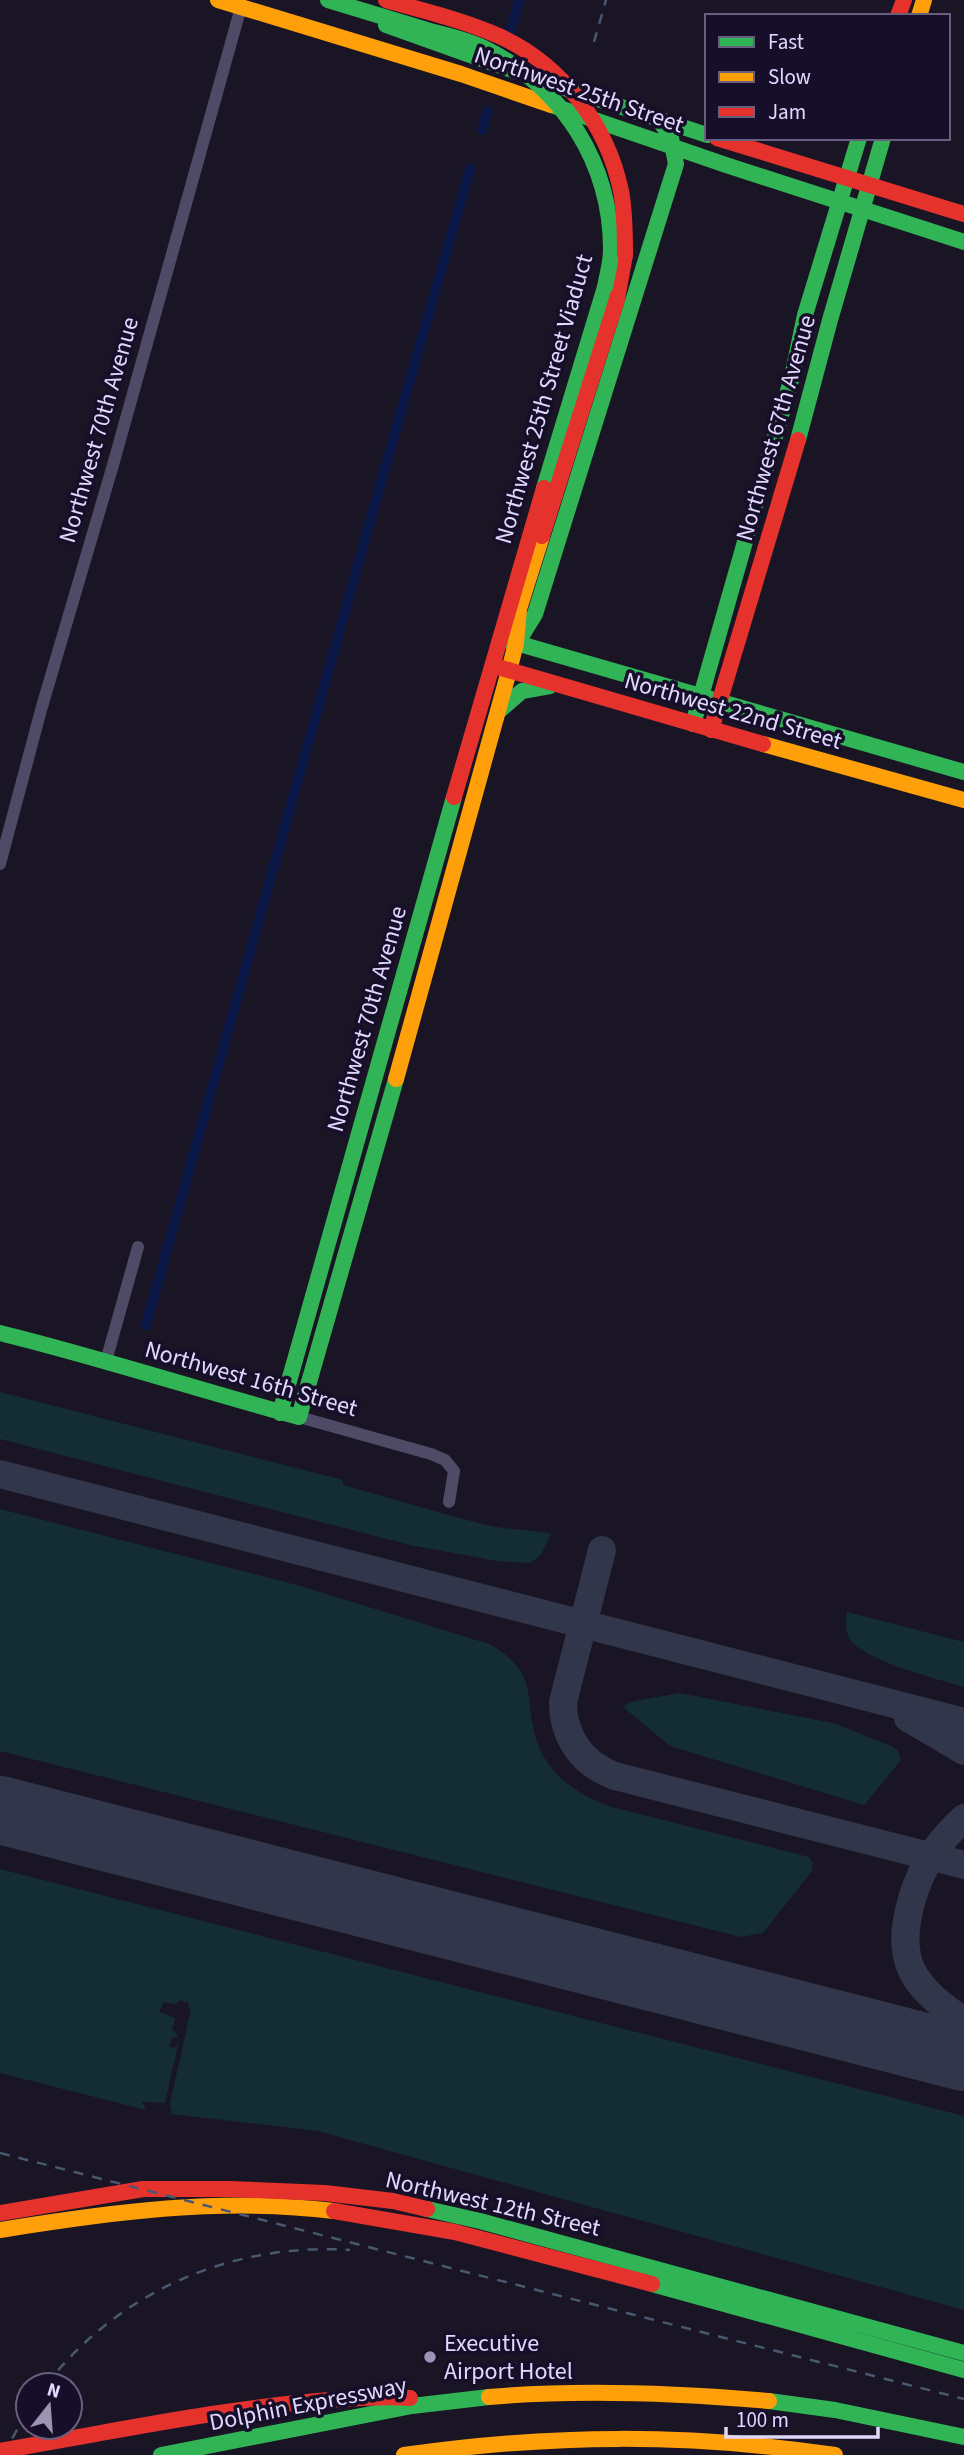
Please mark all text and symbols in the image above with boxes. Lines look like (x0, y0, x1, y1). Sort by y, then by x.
legend (705, 14, 950, 140)
text: Fast (768, 27, 804, 57)
street label: Northwest 25th Street (470, 38, 688, 142)
text: Slow (768, 62, 811, 92)
text: Jam (768, 97, 806, 127)
street label: Northwest 25th Street Viaduct (486, 250, 602, 548)
street label: Northwest 67th Avenue (727, 311, 825, 545)
street label: Northwest 70th Avenue (50, 313, 148, 547)
street label: Northwest 22nd Street (620, 663, 846, 759)
street label: Northwest 70th Avenue (318, 902, 416, 1136)
street label: Northwest 16th Street (141, 1332, 361, 1426)
street label: Northwest 12th Street (382, 2162, 604, 2246)
place label: Executive Airport Hotel (444, 2326, 573, 2389)
marker: Executive Airport Hotel (422, 2349, 438, 2365)
street label: Dolphin Expressway (206, 2368, 410, 2440)
north arrow (14, 2371, 84, 2441)
text: N (44, 2376, 64, 2406)
scale bar (726, 2396, 878, 2440)
text: 100 m (736, 2405, 789, 2435)

